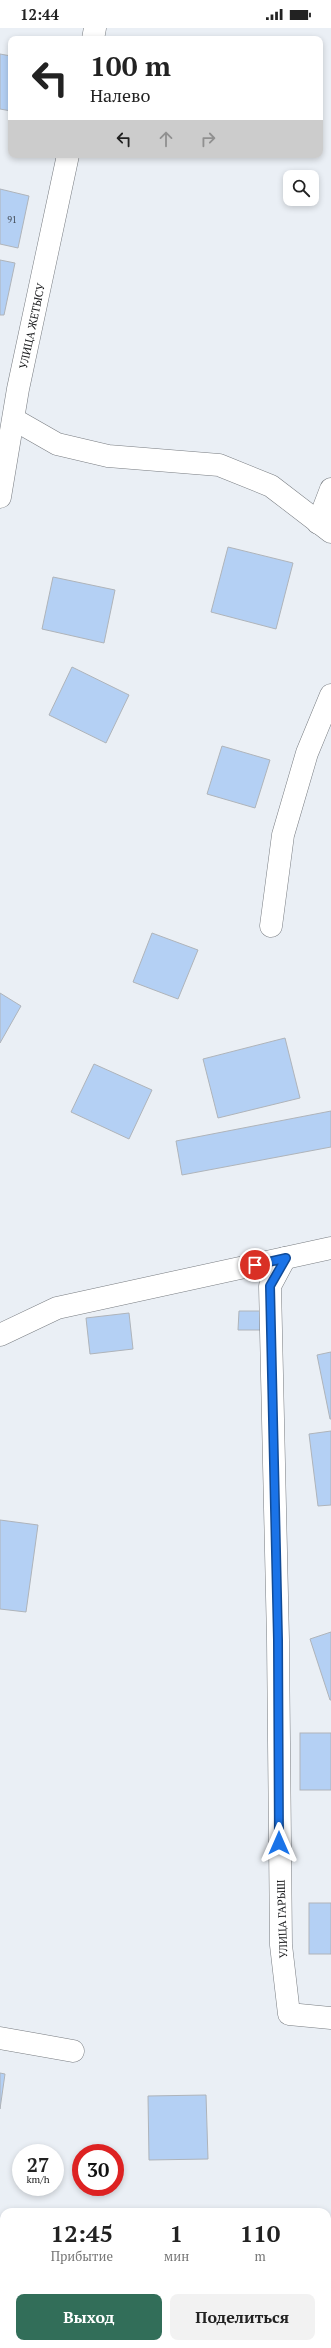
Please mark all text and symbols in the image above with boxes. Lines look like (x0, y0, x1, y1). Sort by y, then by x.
text: 12:44 (20, 4, 59, 24)
text: 100 m (90, 47, 171, 84)
icon: left (24, 52, 76, 104)
text: Налево (90, 83, 150, 107)
icon: left (113, 128, 135, 150)
icon: ahead (155, 128, 177, 150)
icon: right (197, 128, 219, 150)
map controls (283, 170, 319, 206)
button: search (283, 170, 319, 206)
house number: 91 (7, 214, 17, 226)
street label: УЛИЦА ЖЕТЫСУ (16, 281, 48, 370)
pin (238, 1248, 272, 1282)
icon: arrive (244, 1254, 266, 1276)
position arrow (258, 1822, 300, 1864)
street label: УЛИЦА ГАРЫШ (274, 1879, 290, 1959)
speed limit sign: 30 (72, 2144, 124, 2196)
text: 27 (27, 2151, 49, 2178)
text: km/h (26, 2173, 50, 2186)
text: 12:45 (51, 2217, 113, 2249)
text: 1 (170, 2217, 183, 2249)
text: 110 (240, 2217, 280, 2249)
text: Прибытие (51, 2247, 113, 2265)
text: мин (164, 2247, 189, 2265)
text: m (254, 2247, 266, 2265)
button: Выход (16, 2294, 162, 2340)
button: Поделиться (170, 2294, 315, 2340)

